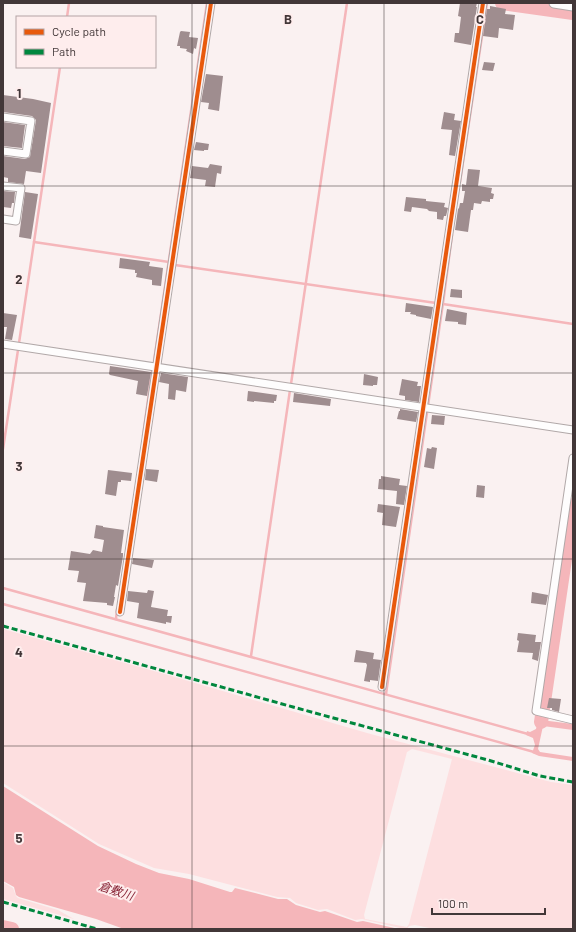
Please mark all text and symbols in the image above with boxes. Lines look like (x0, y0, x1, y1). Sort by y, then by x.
text: B (284, 11, 292, 27)
text: C (476, 11, 484, 27)
legend (16, 16, 156, 68)
text: Cycle path (52, 24, 106, 38)
text: Path (52, 44, 76, 58)
text: 1 (17, 85, 21, 101)
text: 2 (15, 271, 23, 287)
text: 3 (15, 458, 23, 474)
text: 4 (15, 644, 23, 660)
text: 5 (15, 830, 23, 846)
water label: 倉敷川 (97, 878, 137, 903)
scale bar (432, 890, 545, 916)
text: 100 m (438, 896, 468, 910)

